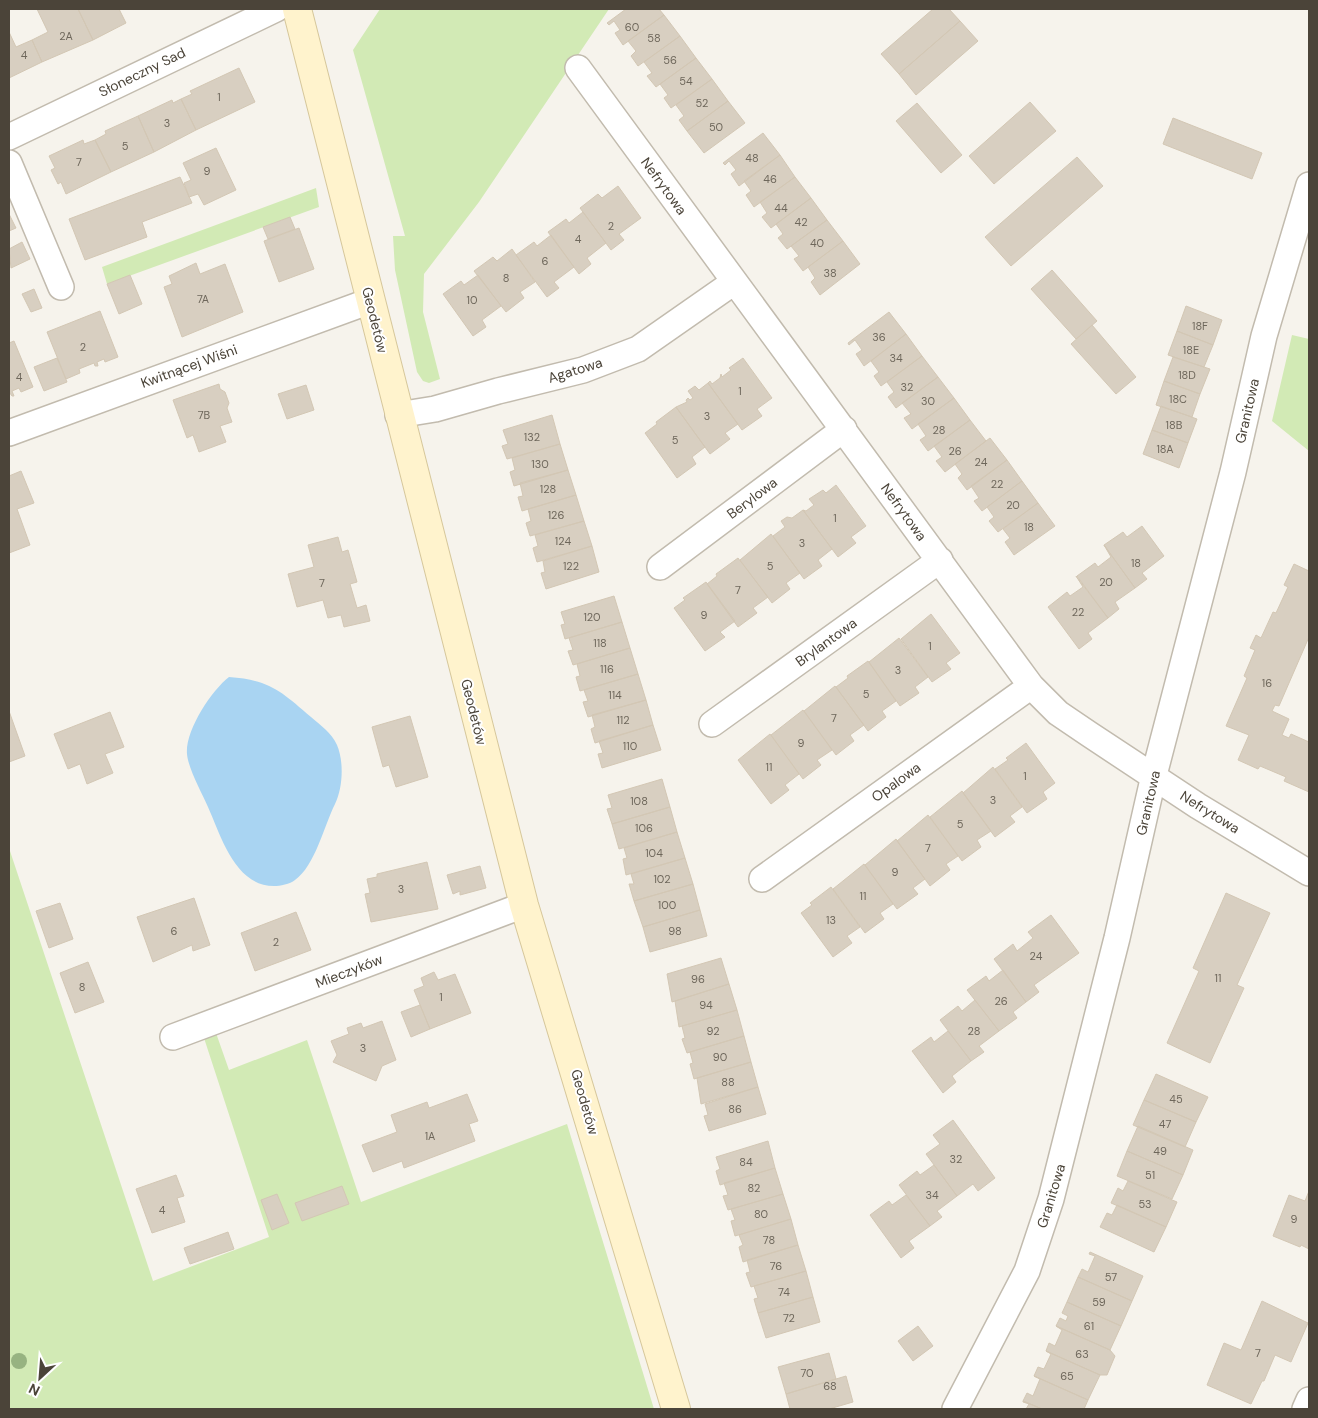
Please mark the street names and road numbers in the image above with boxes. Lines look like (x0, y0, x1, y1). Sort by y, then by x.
street label: Słoneczny Sad (96, 43, 188, 101)
street label: Nefrytowa (637, 154, 691, 218)
street label: Geodetów (358, 285, 392, 355)
street label: Kwitnącej Wiśni (138, 340, 240, 392)
street label: Agatowa (546, 353, 604, 387)
street label: Granitowa (1231, 377, 1263, 445)
street label: Berylowa (723, 473, 781, 523)
street label: Nefrytowa (877, 480, 931, 544)
street label: Brylantowa (792, 614, 860, 670)
street label: Geodetów (457, 677, 491, 747)
street label: Opalowa (868, 758, 924, 806)
street label: Granitowa (1132, 769, 1164, 837)
street label: Nefrytowa (1177, 787, 1243, 837)
street label: Mieczyków (313, 950, 385, 992)
street label: Geodetów (567, 1067, 603, 1137)
street label: Granitowa (1033, 1162, 1069, 1230)

